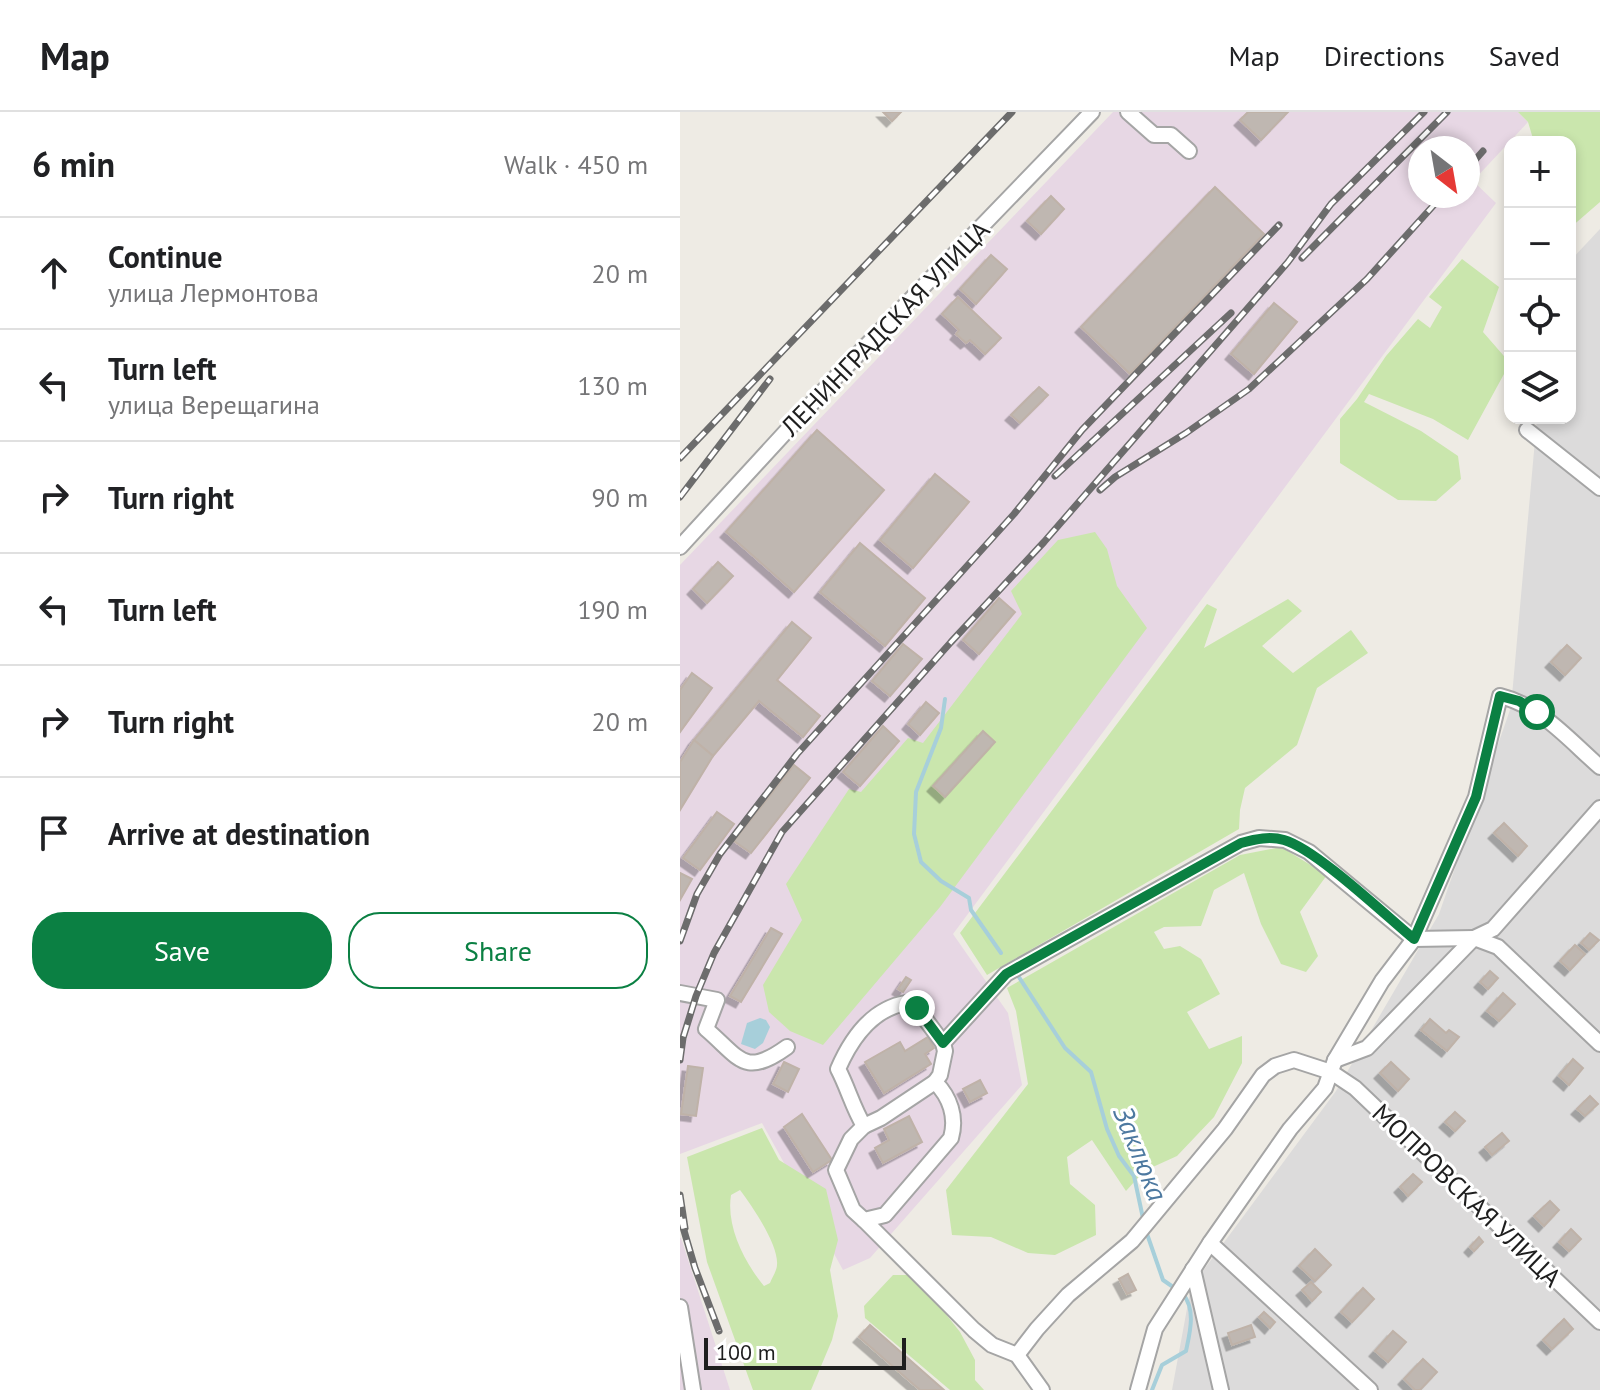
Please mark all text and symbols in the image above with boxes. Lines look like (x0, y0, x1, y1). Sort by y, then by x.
text: Map (40, 31, 110, 80)
text: Map (1229, 37, 1280, 74)
text: Directions (1324, 37, 1445, 74)
text: Saved (1489, 37, 1560, 74)
north arrow (1408, 136, 1480, 208)
map controls (1504, 136, 1576, 424)
button: + (1504, 136, 1576, 208)
text: 6 min (32, 142, 115, 186)
text: Walk · 450 m (504, 148, 648, 181)
button: − (1504, 208, 1576, 280)
street label: ЛЕНИНГРАДСКАЯ УЛИЦА (773, 213, 996, 443)
text: Continue (108, 237, 222, 276)
icon: ahead (32, 251, 76, 295)
text: 20 m (592, 257, 648, 290)
text: улица Лермонтова (108, 276, 319, 309)
button: locate (1504, 280, 1576, 352)
text: Turn left (108, 349, 216, 388)
button: layers (1504, 352, 1576, 424)
icon: left (32, 363, 76, 407)
text: 130 m (577, 369, 648, 402)
text: улица Верещагина (108, 388, 320, 421)
icon: right (32, 475, 76, 519)
text: Turn right (108, 478, 234, 517)
text: 90 m (592, 481, 648, 514)
icon: left (32, 587, 76, 631)
text: Turn left (108, 590, 216, 629)
text: 190 m (577, 593, 648, 626)
route start (1519, 694, 1555, 730)
icon: right (32, 699, 76, 743)
text: Turn right (108, 702, 234, 741)
text: 20 m (592, 705, 648, 738)
icon: arrive (32, 811, 76, 855)
text: Arrive at destination (108, 814, 370, 853)
button: Save (32, 912, 332, 989)
button: Share (348, 912, 648, 989)
route end (899, 990, 935, 1026)
street label: МОПРОВСКАЯ УЛИЦА (1366, 1096, 1568, 1294)
water label: Заклюка (1105, 1100, 1177, 1206)
scale bar (704, 1334, 906, 1370)
text: 100 m (716, 1338, 776, 1366)

